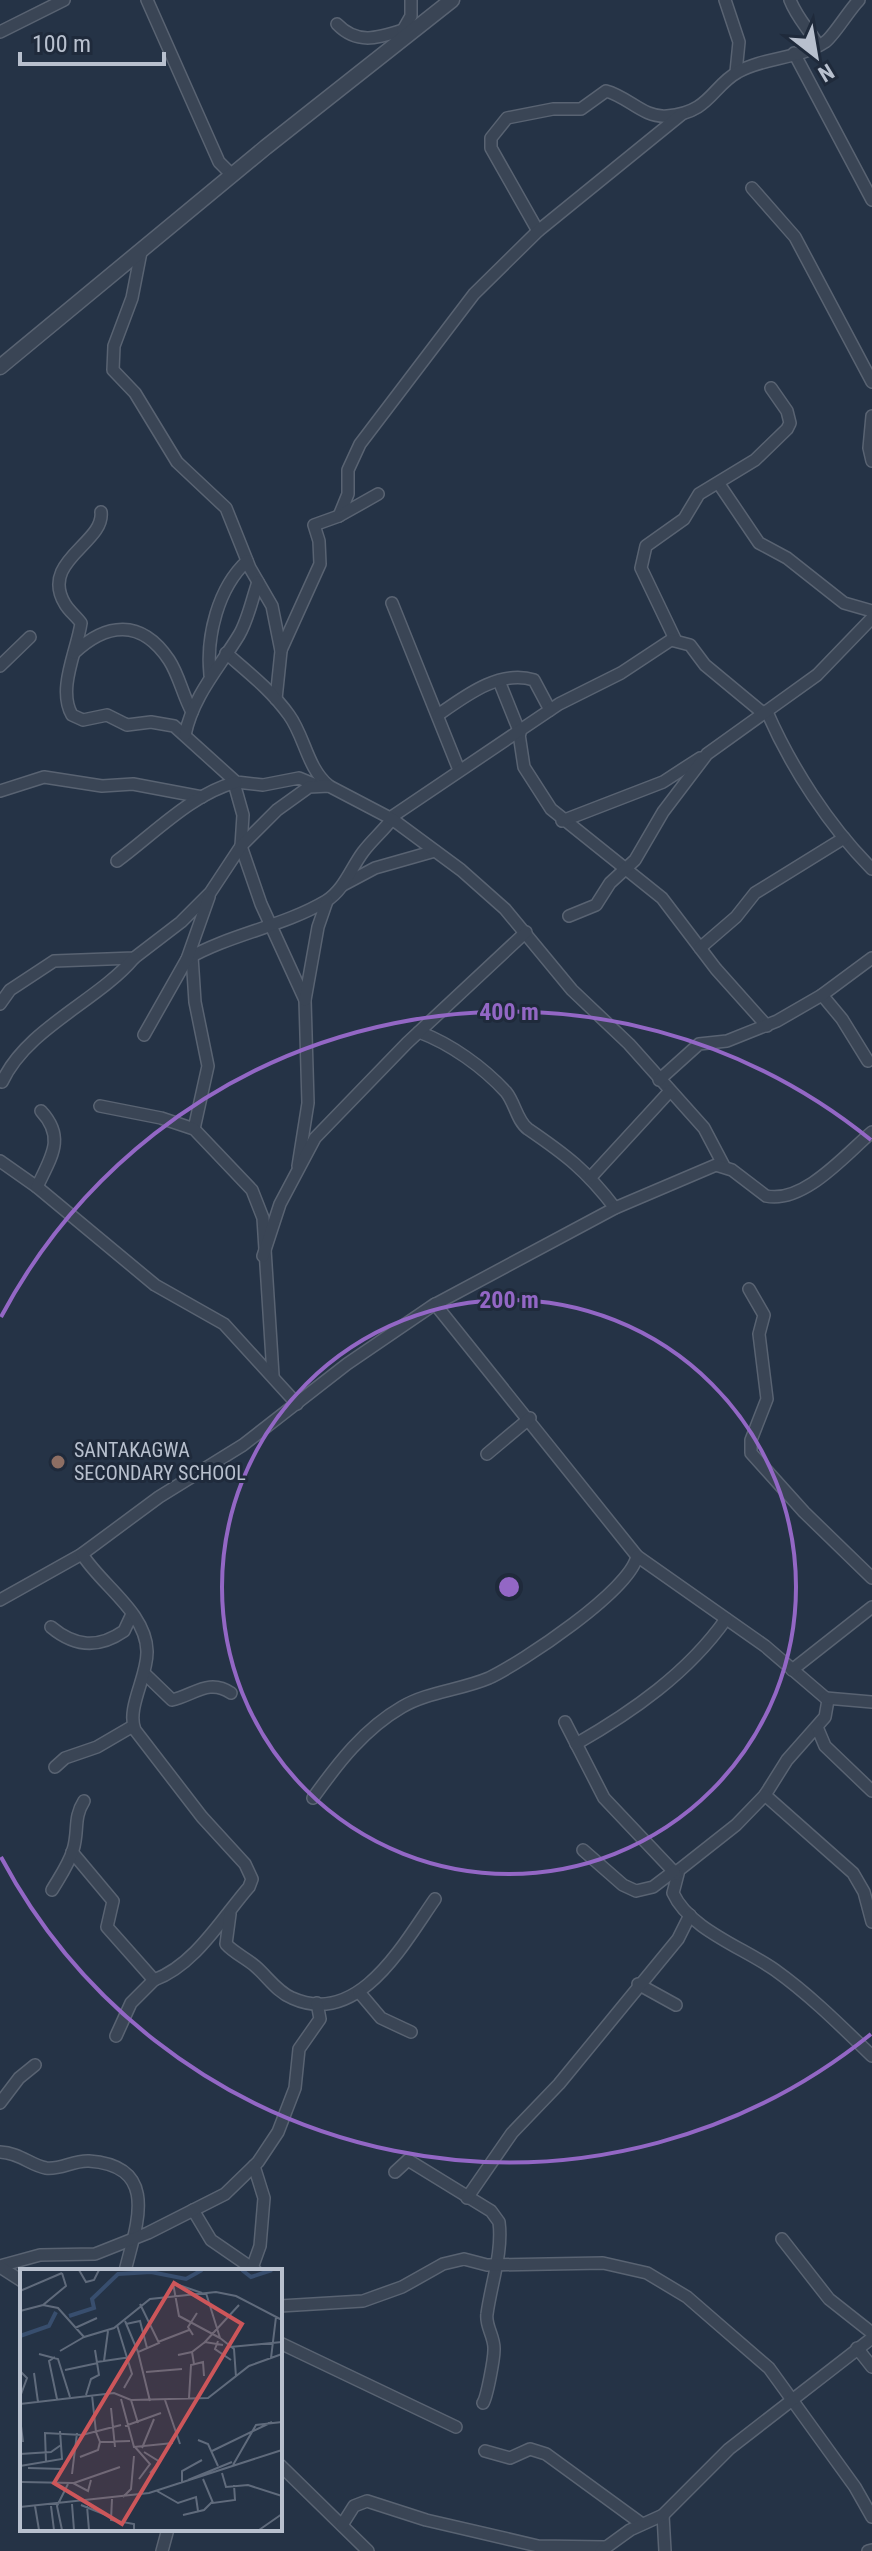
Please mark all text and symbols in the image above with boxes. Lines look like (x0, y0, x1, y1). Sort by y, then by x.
scale bar (20, 16, 164, 66)
north arrow (776, 16, 856, 96)
text: 100 m (32, 30, 91, 58)
text: N (814, 59, 838, 87)
text: 400 m (479, 998, 539, 1026)
text: 200 m (479, 1286, 539, 1314)
place label: SANTAKAGWA SECONDARY SCHOOL (74, 1438, 246, 1485)
marker: SANTAKAGWA SECONDARY SCHOOL (49, 1453, 67, 1471)
centre of rings (495, 1573, 523, 1601)
inset map (20, 2269, 282, 2531)

